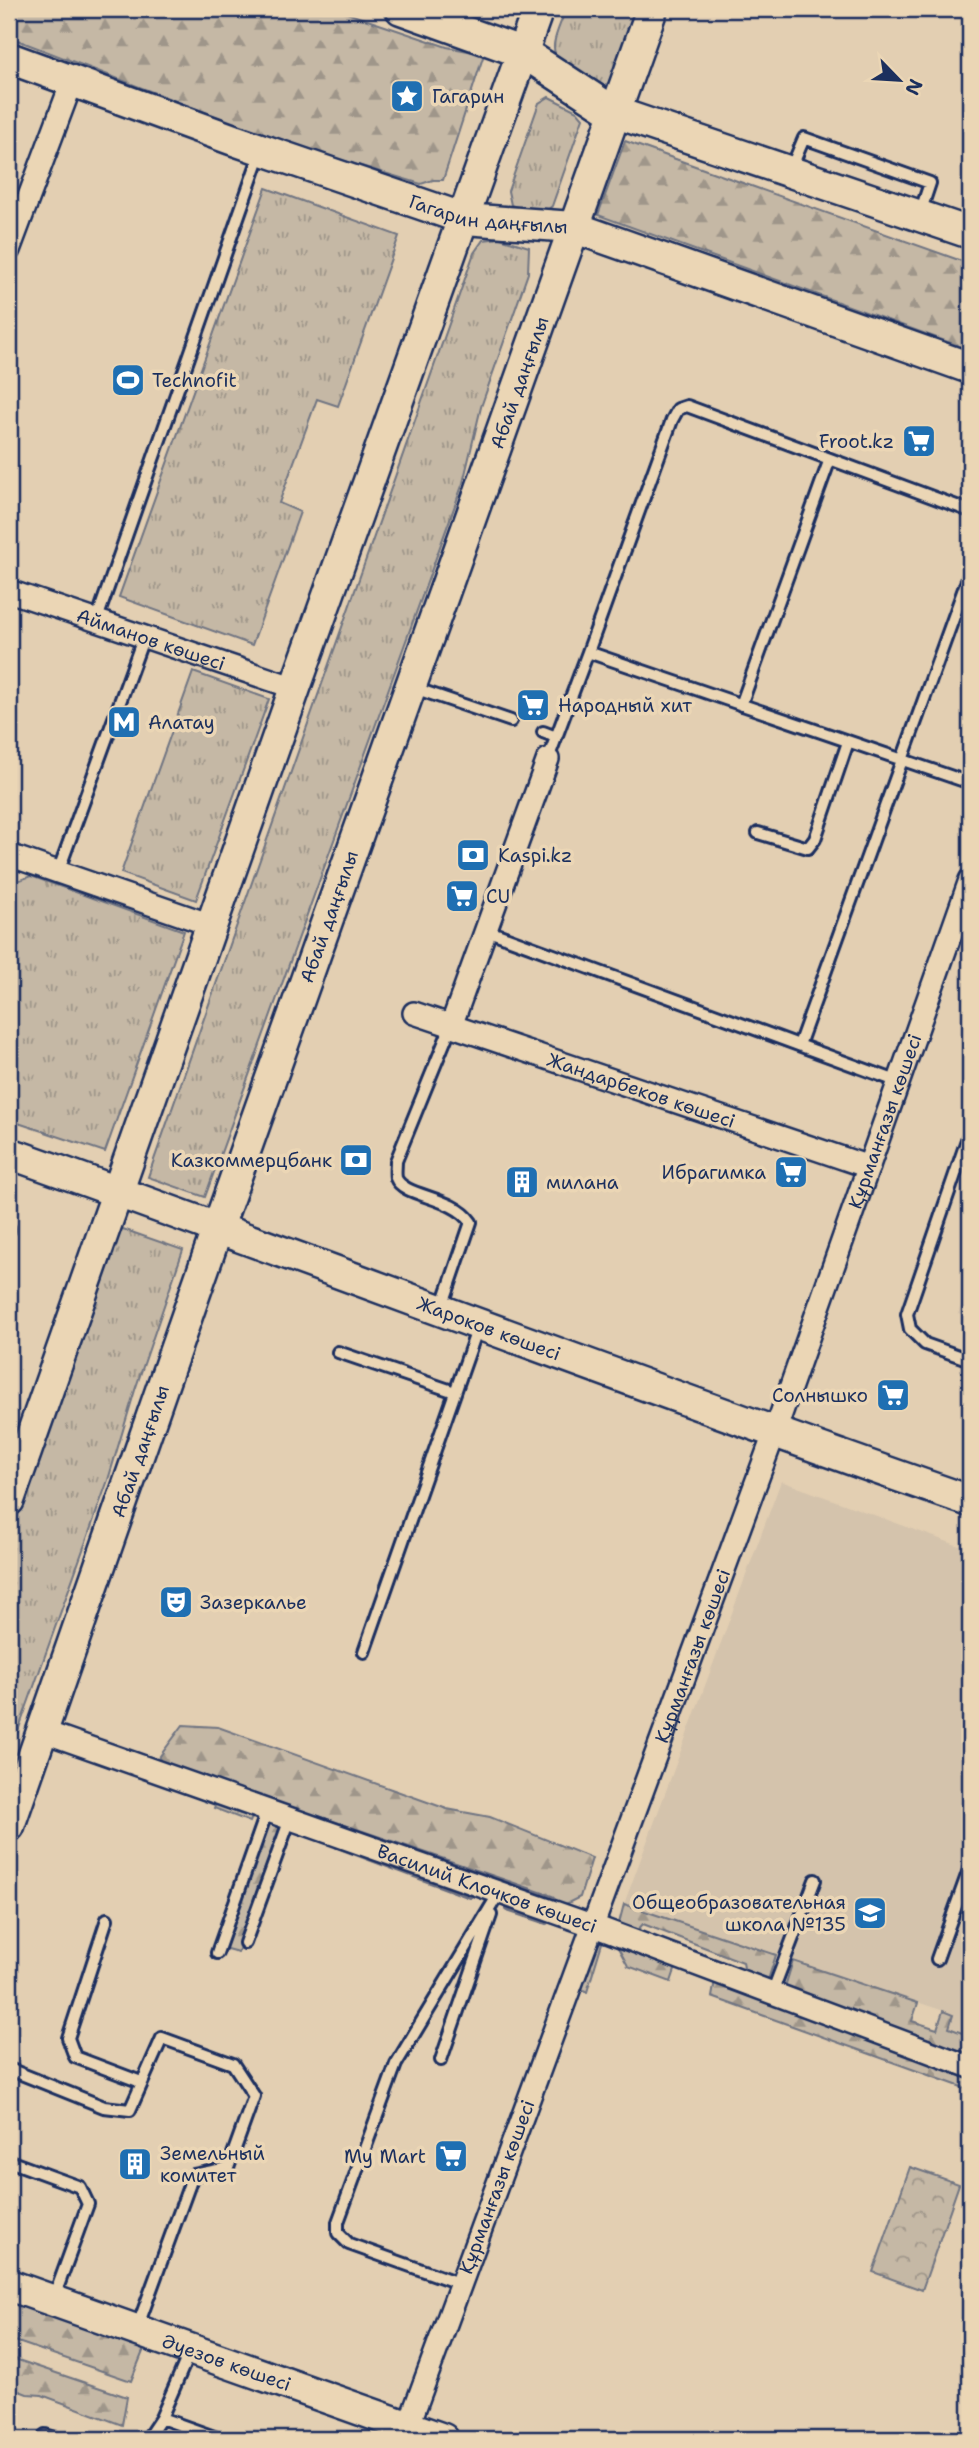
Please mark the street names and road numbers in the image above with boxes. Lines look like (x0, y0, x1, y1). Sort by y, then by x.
street label: Гагарин даңғылы (406, 188, 569, 239)
street label: Абай даңғылы (484, 313, 554, 452)
street label: Айманов көшесі (74, 602, 229, 676)
street label: Абай даңғылы (294, 847, 364, 986)
street label: Құрманғазы көшесі (842, 1030, 927, 1212)
street label: Жандарбеков көшесі (544, 1047, 739, 1133)
street label: Жароков көшесі (414, 1290, 564, 1366)
street label: Абай даңғылы (105, 1381, 174, 1521)
street label: Құрманғазы көшесі (649, 1565, 736, 1746)
street label: Василий Клочков көшесі (374, 1838, 600, 1939)
street label: Құрманғазы көшесі (453, 2096, 540, 2277)
street label: Әуезов көшесі (159, 2328, 295, 2397)

